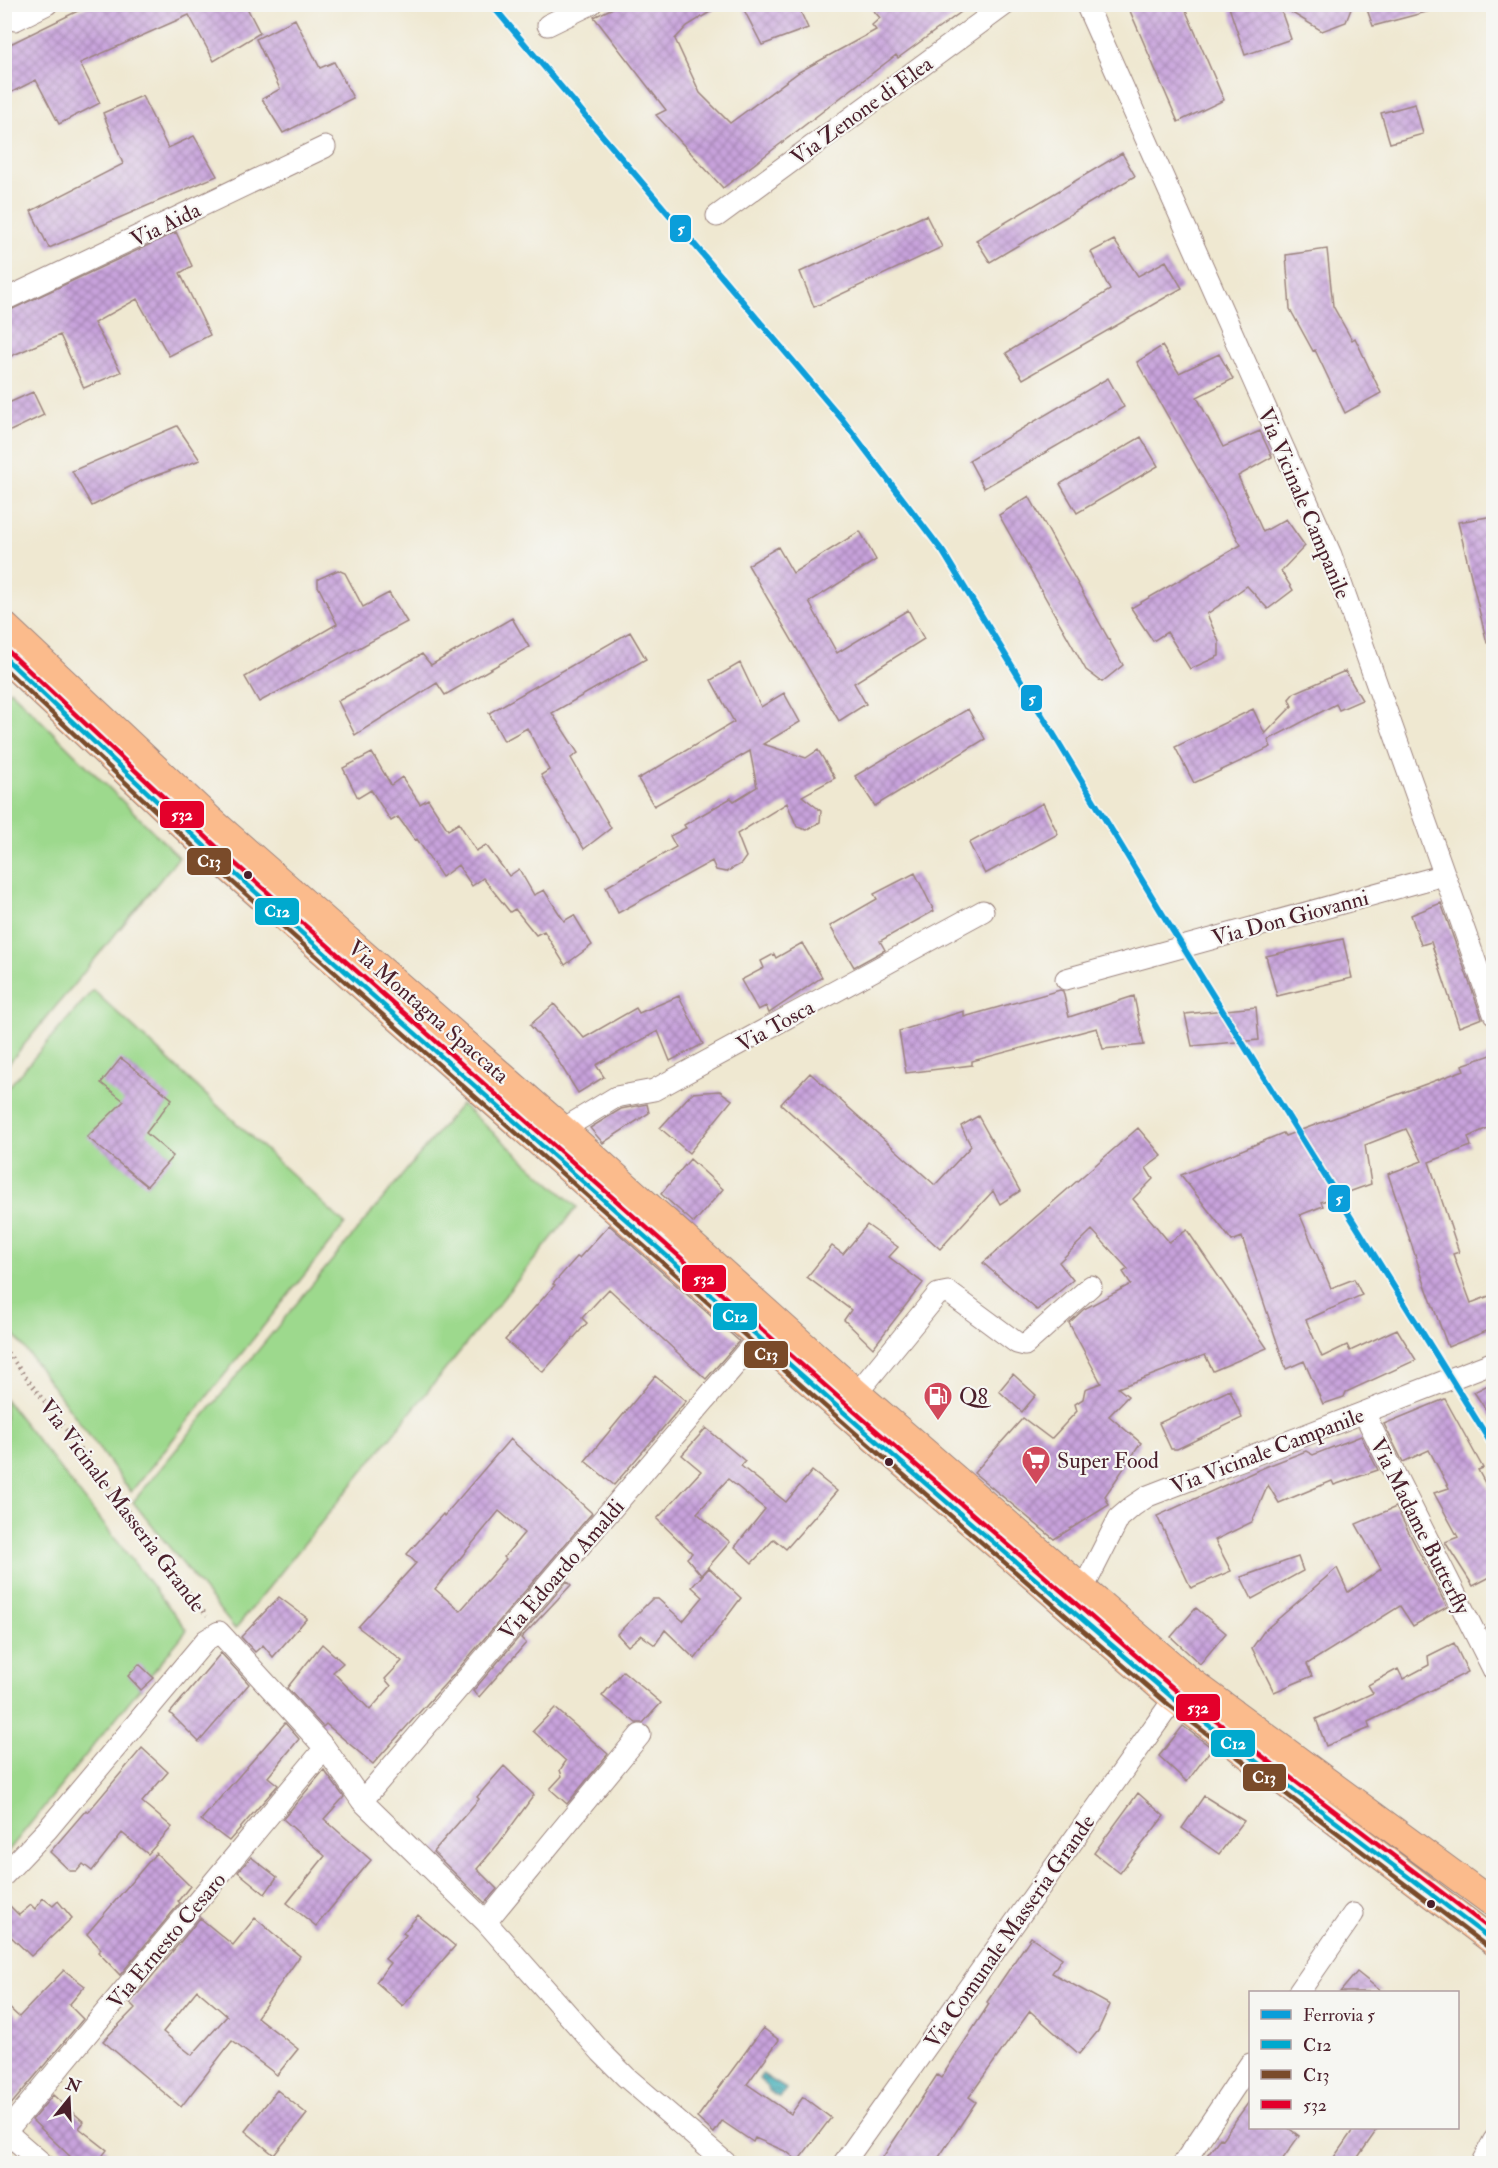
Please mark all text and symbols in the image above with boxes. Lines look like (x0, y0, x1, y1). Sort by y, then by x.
street label: Via Zenone di Elea (785, 49, 939, 172)
street label: Via Aida (126, 196, 206, 254)
line badge: 5 (669, 214, 692, 243)
text: 5 (677, 219, 685, 239)
street label: Via Vicinale Campanile (1250, 404, 1357, 604)
line badge: 5 (1020, 684, 1043, 712)
text: 5 (1028, 689, 1036, 709)
line badge: 532 (159, 800, 205, 829)
text: 532 (171, 805, 193, 825)
line badge: C13 (186, 847, 232, 876)
text: C13 (197, 852, 221, 872)
unlabelled marker (242, 869, 254, 881)
street label: Via Don Giovanni (1209, 884, 1372, 952)
line badge: C12 (254, 897, 300, 926)
text: C12 (264, 902, 290, 922)
street label: Via Montagna Spaccata (341, 934, 516, 1091)
street label: Via Tosca (732, 993, 820, 1059)
line badge: 5 (1327, 1184, 1351, 1213)
text: 5 (1335, 1189, 1343, 1209)
line badge: 532 (681, 1264, 727, 1293)
text: 532 (693, 1269, 715, 1289)
line badge: C12 (712, 1302, 758, 1331)
text: C12 (722, 1307, 748, 1327)
line badge: C13 (743, 1340, 789, 1369)
text: C13 (754, 1345, 778, 1365)
fuel station icon: Q8 (922, 1380, 954, 1422)
place label: Q8 (959, 1383, 992, 1411)
street label: Via Vicinale Masseria Grande (33, 1393, 212, 1618)
street label: Via Vicinale Campanile (1167, 1401, 1368, 1502)
street label: Via Madame Butterfly (1364, 1433, 1477, 1620)
supermarket icon: Super Food (1020, 1444, 1052, 1486)
place label: Super Food (1057, 1447, 1159, 1476)
unlabelled marker (883, 1456, 895, 1468)
street label: Via Edoardo Amaldi (493, 1493, 631, 1646)
line badge: 532 (1175, 1693, 1221, 1722)
text: 532 (1187, 1698, 1209, 1718)
line badge: C12 (1210, 1729, 1256, 1758)
text: C12 (1220, 1734, 1246, 1754)
line badge: C13 (1242, 1763, 1287, 1792)
text: C13 (1252, 1768, 1276, 1788)
street label: Via Comunale Masseria Grande (918, 1809, 1101, 2054)
street label: Via Ernesto Cesaro (101, 1867, 232, 2015)
unlabelled marker (1425, 1898, 1437, 1910)
legend (1249, 1991, 1459, 2129)
text: Ferrovia 5 (1303, 2004, 1375, 2027)
text: C12 (1303, 2034, 1332, 2057)
text: C13 (1303, 2064, 1330, 2087)
north arrow (39, 2069, 99, 2129)
text: N (62, 2074, 84, 2098)
text: 532 (1303, 2094, 1327, 2117)

